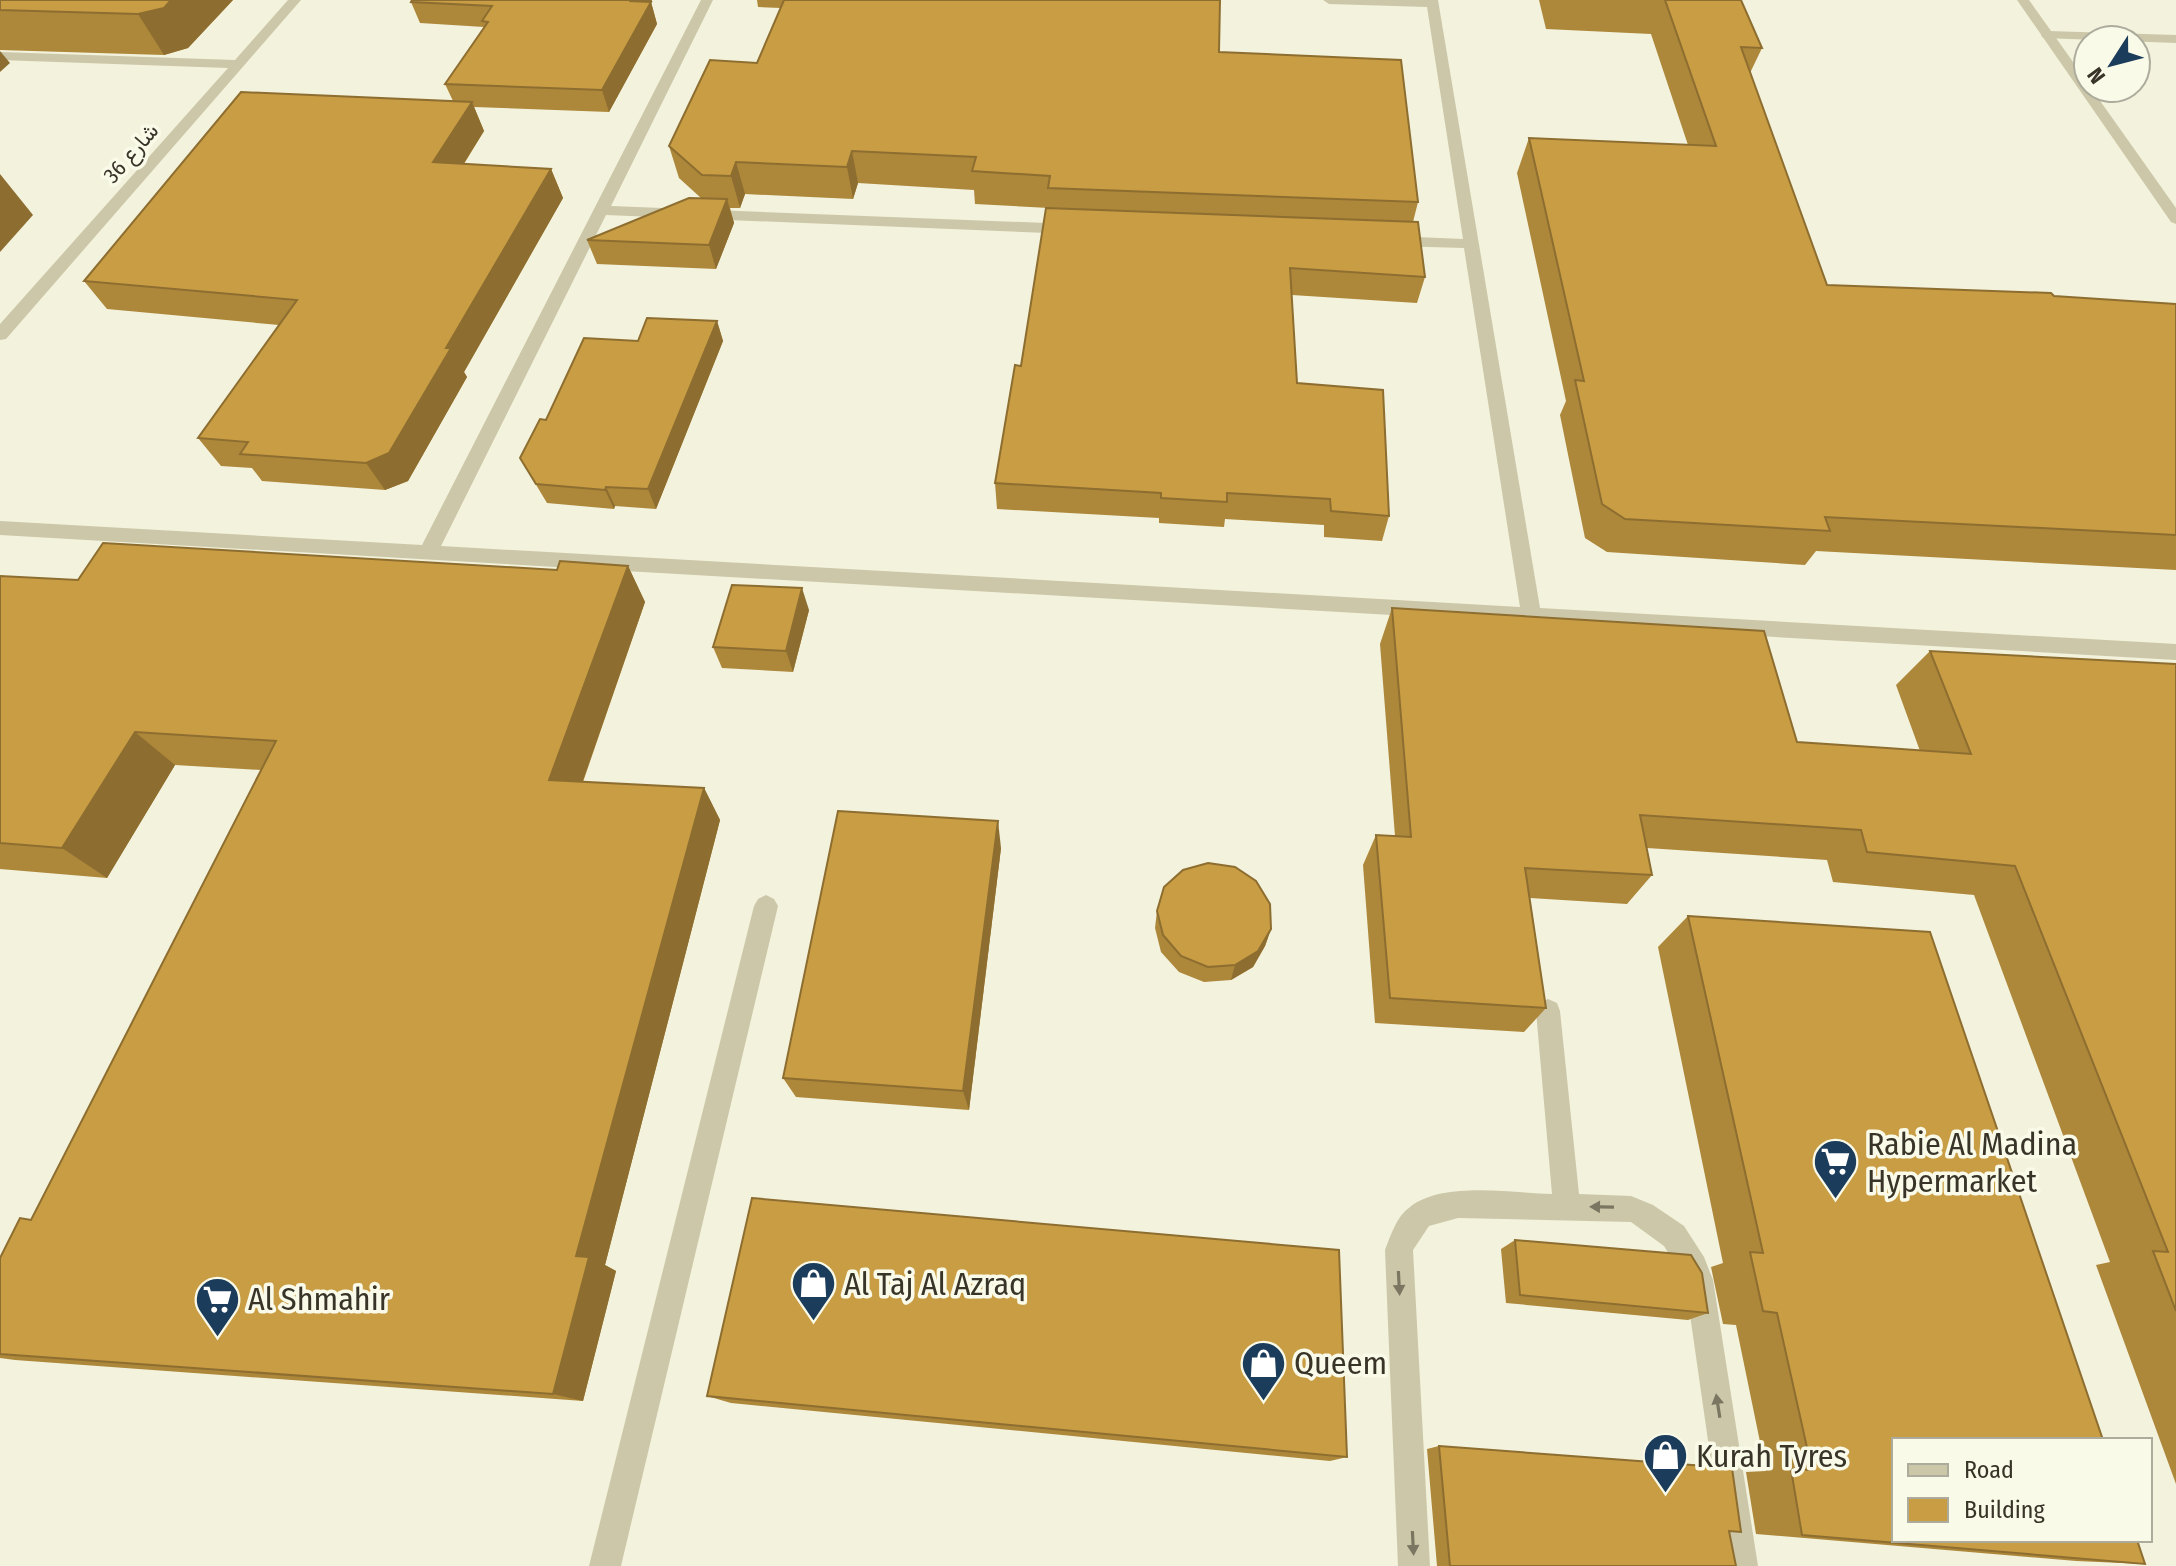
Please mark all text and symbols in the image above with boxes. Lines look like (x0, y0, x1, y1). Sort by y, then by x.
north arrow (2072, 24, 2152, 104)
text: N (2081, 62, 2111, 89)
street label: شارع 36 (98, 118, 165, 189)
place label: Rabie Al Madina Hypermarket (1867, 1125, 2077, 1200)
supermarket icon: Rabie Al Madina Hypermarket (1812, 1138, 1860, 1201)
one-way arrow (1589, 1201, 1614, 1213)
shop icon: Al Taj Al Azraq (789, 1260, 837, 1323)
place label: Al Taj Al Azraq (844, 1265, 1026, 1303)
one-way arrow (1393, 1271, 1406, 1296)
supermarket icon: Al Shmahir (193, 1275, 241, 1338)
place label: Al Shmahir (248, 1280, 390, 1318)
shop icon: Queem (1239, 1339, 1287, 1402)
place label: Queem (1294, 1344, 1387, 1382)
one-way arrow (1711, 1393, 1724, 1418)
shop icon: Kurah Tyres (1641, 1432, 1689, 1495)
place label: Kurah Tyres (1696, 1437, 1847, 1475)
legend (1892, 1438, 2152, 1542)
text: Road (1964, 1456, 2014, 1484)
text: Building (1964, 1496, 2046, 1524)
one-way arrow (1407, 1531, 1420, 1556)

